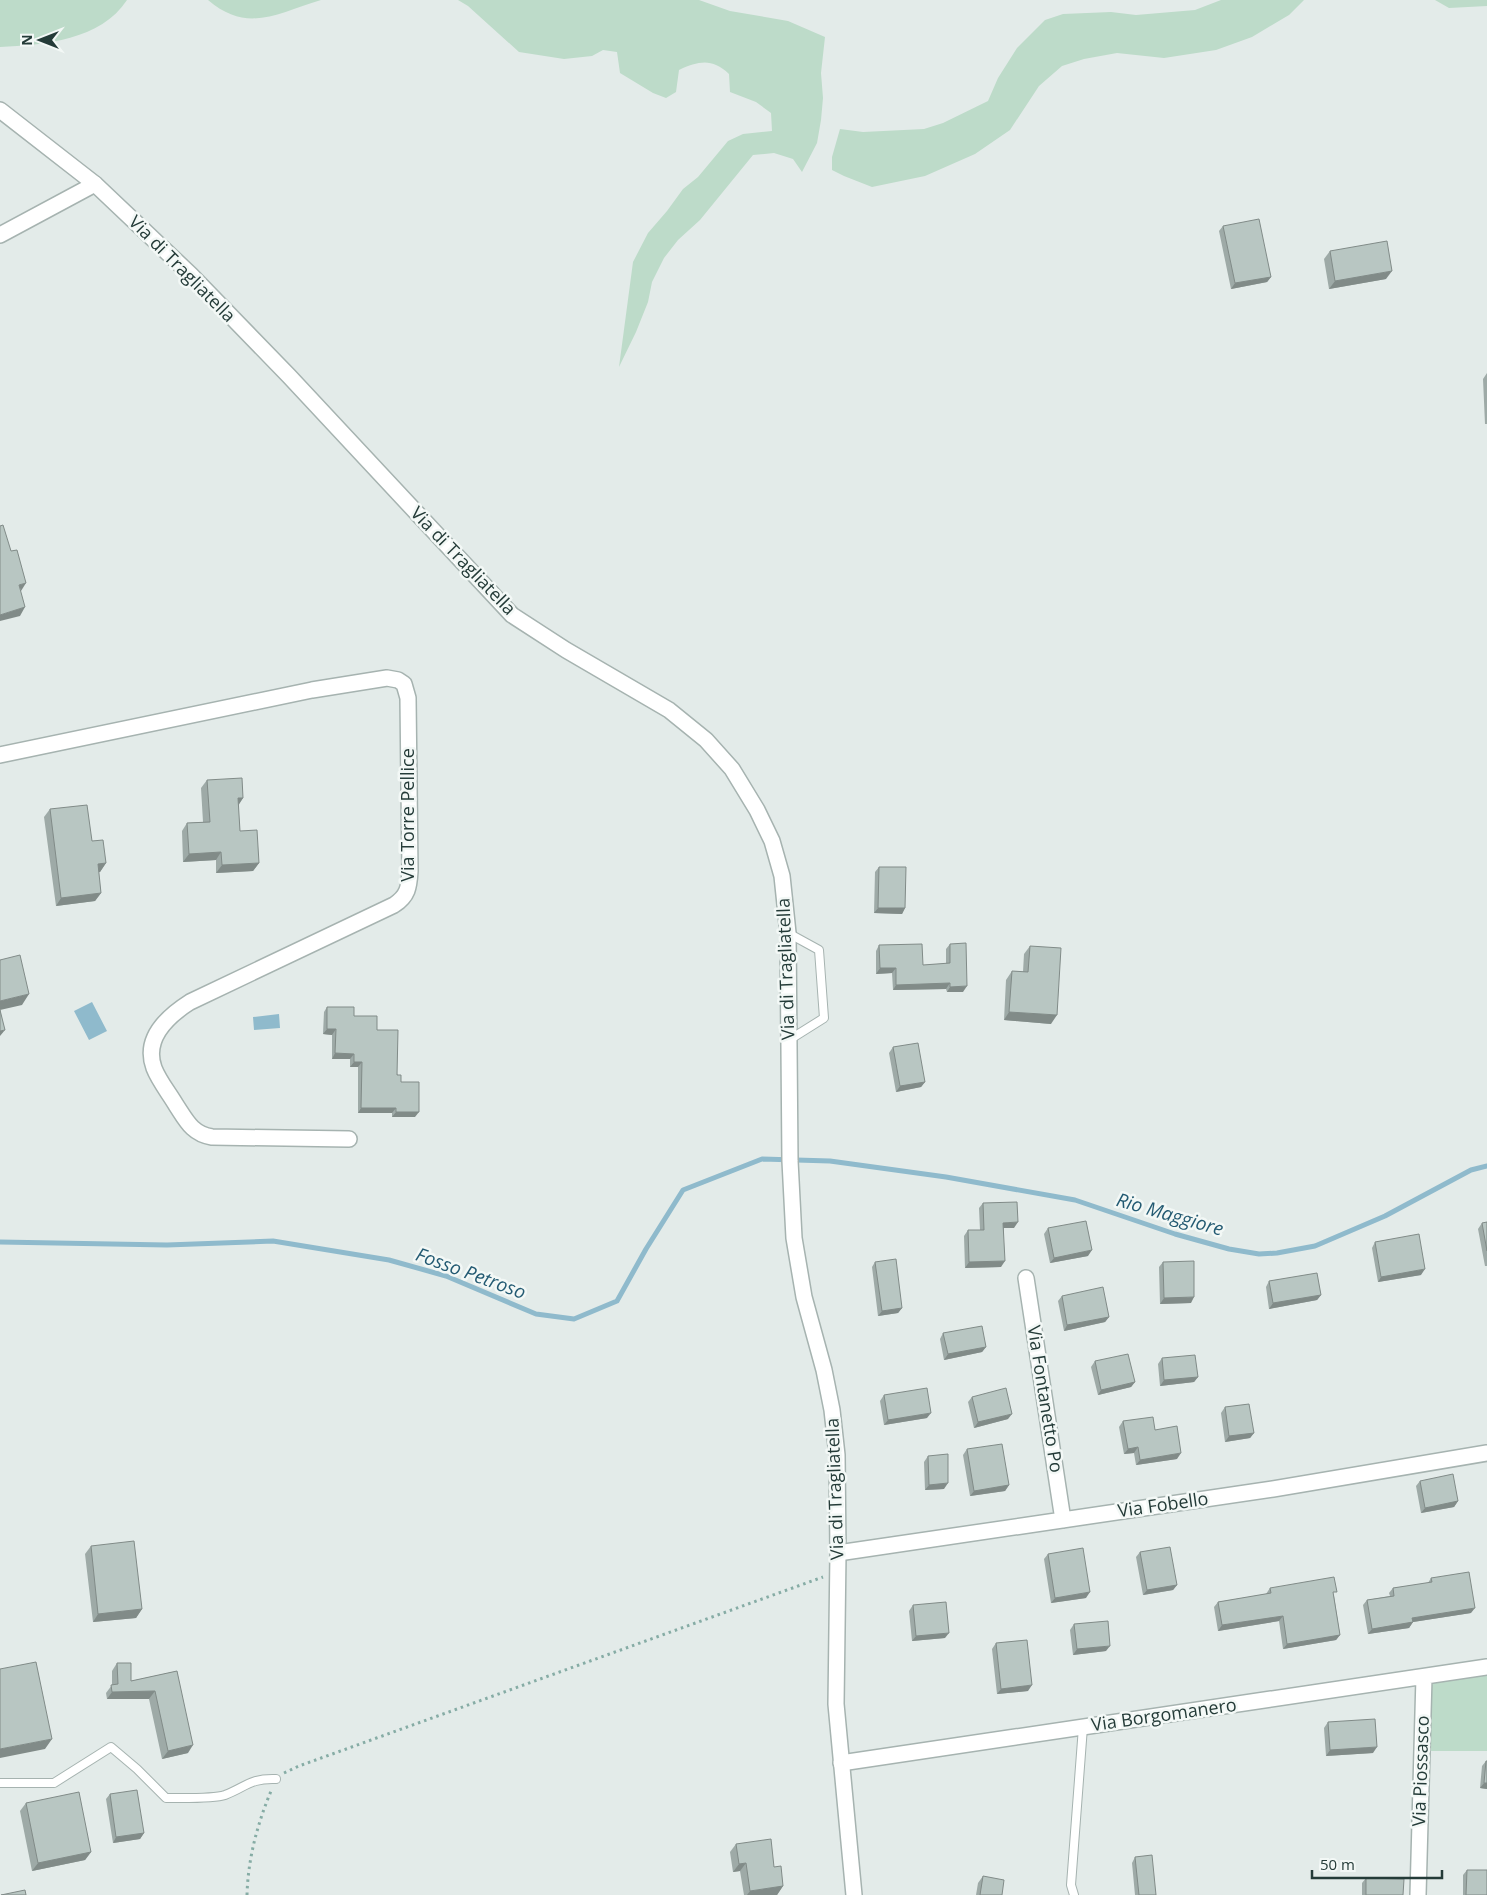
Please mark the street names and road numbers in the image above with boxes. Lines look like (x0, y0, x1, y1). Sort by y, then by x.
street label: Via di Tragliatella (124, 210, 241, 327)
street label: Via di Tragliatella (406, 501, 522, 620)
street label: Via Torre Pellice (395, 748, 419, 882)
street label: Via di Tragliatella (771, 898, 799, 1040)
street label: Via Fontanetto Po (1023, 1324, 1069, 1474)
street label: Via di Tragliatella (820, 1418, 848, 1560)
street label: Via Fobello (1116, 1486, 1210, 1522)
street label: Via Borgomanero (1090, 1692, 1238, 1736)
street label: Via Piossasco (1406, 1715, 1434, 1827)

